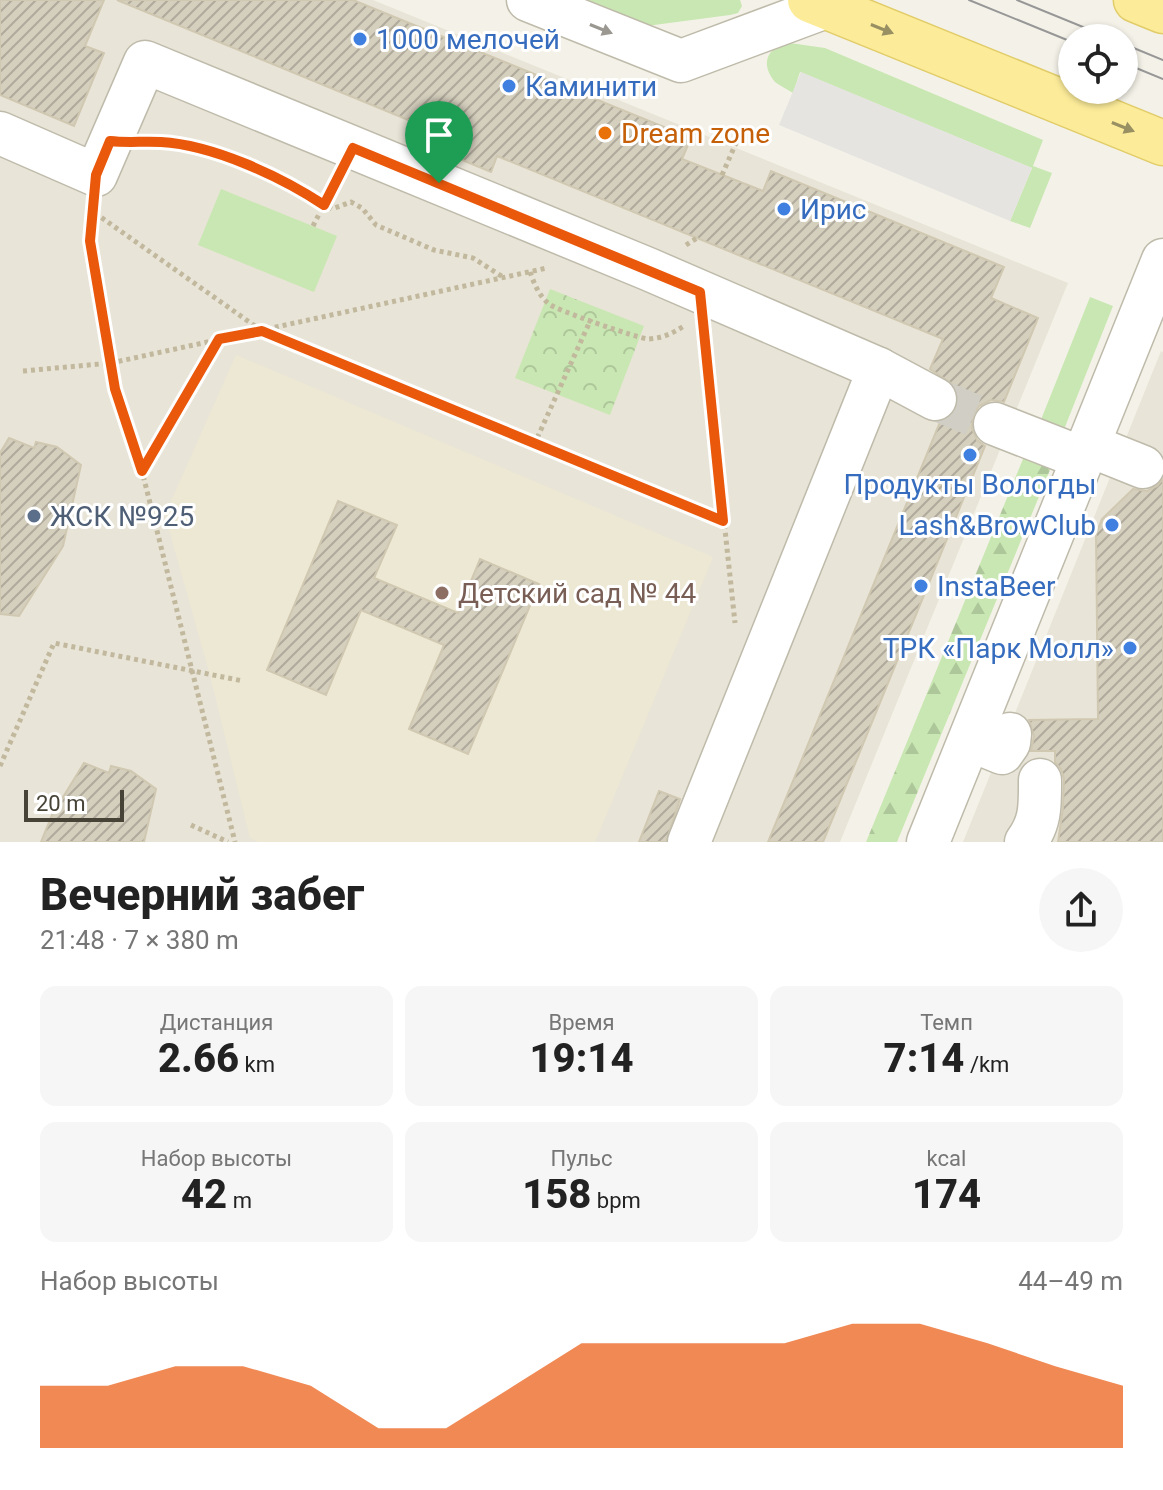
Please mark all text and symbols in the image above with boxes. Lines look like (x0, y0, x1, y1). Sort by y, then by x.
place label: 1000 мелочей (376, 23, 560, 56)
one-way arrow (589, 23, 613, 36)
one-way arrow (870, 23, 894, 36)
map controls (1058, 24, 1138, 104)
button: locate (1058, 24, 1138, 104)
marker: 1000 мелочей (351, 30, 369, 48)
place label: Каминити (525, 70, 657, 103)
marker: Каминити (500, 77, 518, 95)
pin (405, 101, 473, 183)
icon: arrive (417, 113, 461, 157)
place label: Dream zone (621, 117, 770, 150)
one-way arrow (1111, 121, 1135, 134)
marker: Dream zone (596, 124, 614, 142)
place label: Ирис (800, 193, 867, 226)
marker: Ирис (775, 200, 793, 218)
marker: Продукты Вологды (961, 446, 979, 464)
place label: Продукты Вологды (843, 468, 1097, 501)
place label: ЖСК №925 (50, 500, 194, 533)
marker: ЖСК №925 (25, 507, 43, 525)
place label: Lash&BrowClub (899, 509, 1096, 542)
marker: Lash&BrowClub (1103, 516, 1121, 534)
place label: InstaBeer (937, 570, 1056, 603)
place label: Детский сад № 44 (458, 577, 696, 610)
marker: InstaBeer (912, 577, 930, 595)
marker: Детский сад № 44 (433, 584, 451, 602)
place label: ТРК «Парк Молл» (883, 632, 1114, 665)
marker: ТРК «Парк Молл» (1121, 639, 1139, 657)
scale bar (24, 786, 124, 822)
text: 20 m (36, 791, 85, 816)
button: share (1039, 868, 1123, 952)
text: Вечерний забег (40, 869, 364, 921)
text: 21:48 · 7 × 380 m (40, 925, 239, 955)
text: Дистанция (160, 1010, 273, 1035)
text: Время (548, 1010, 615, 1035)
text: Темп (920, 1010, 973, 1035)
text: 2.66 (158, 1035, 239, 1082)
text: 19:14 (530, 1035, 633, 1082)
text: 7:14 (884, 1035, 964, 1082)
text: km (239, 1052, 275, 1077)
text: /km (964, 1052, 1009, 1077)
text: Набор высоты (141, 1146, 292, 1171)
text: Пульс (551, 1146, 612, 1171)
text: kcal (927, 1146, 966, 1171)
text: 42 (181, 1171, 227, 1218)
text: 158 (522, 1171, 591, 1218)
text: 174 (912, 1171, 981, 1218)
text: m (227, 1188, 252, 1213)
text: bpm (591, 1188, 641, 1213)
text: Набор высоты (40, 1266, 219, 1296)
text: 44–49 m (1018, 1266, 1123, 1296)

